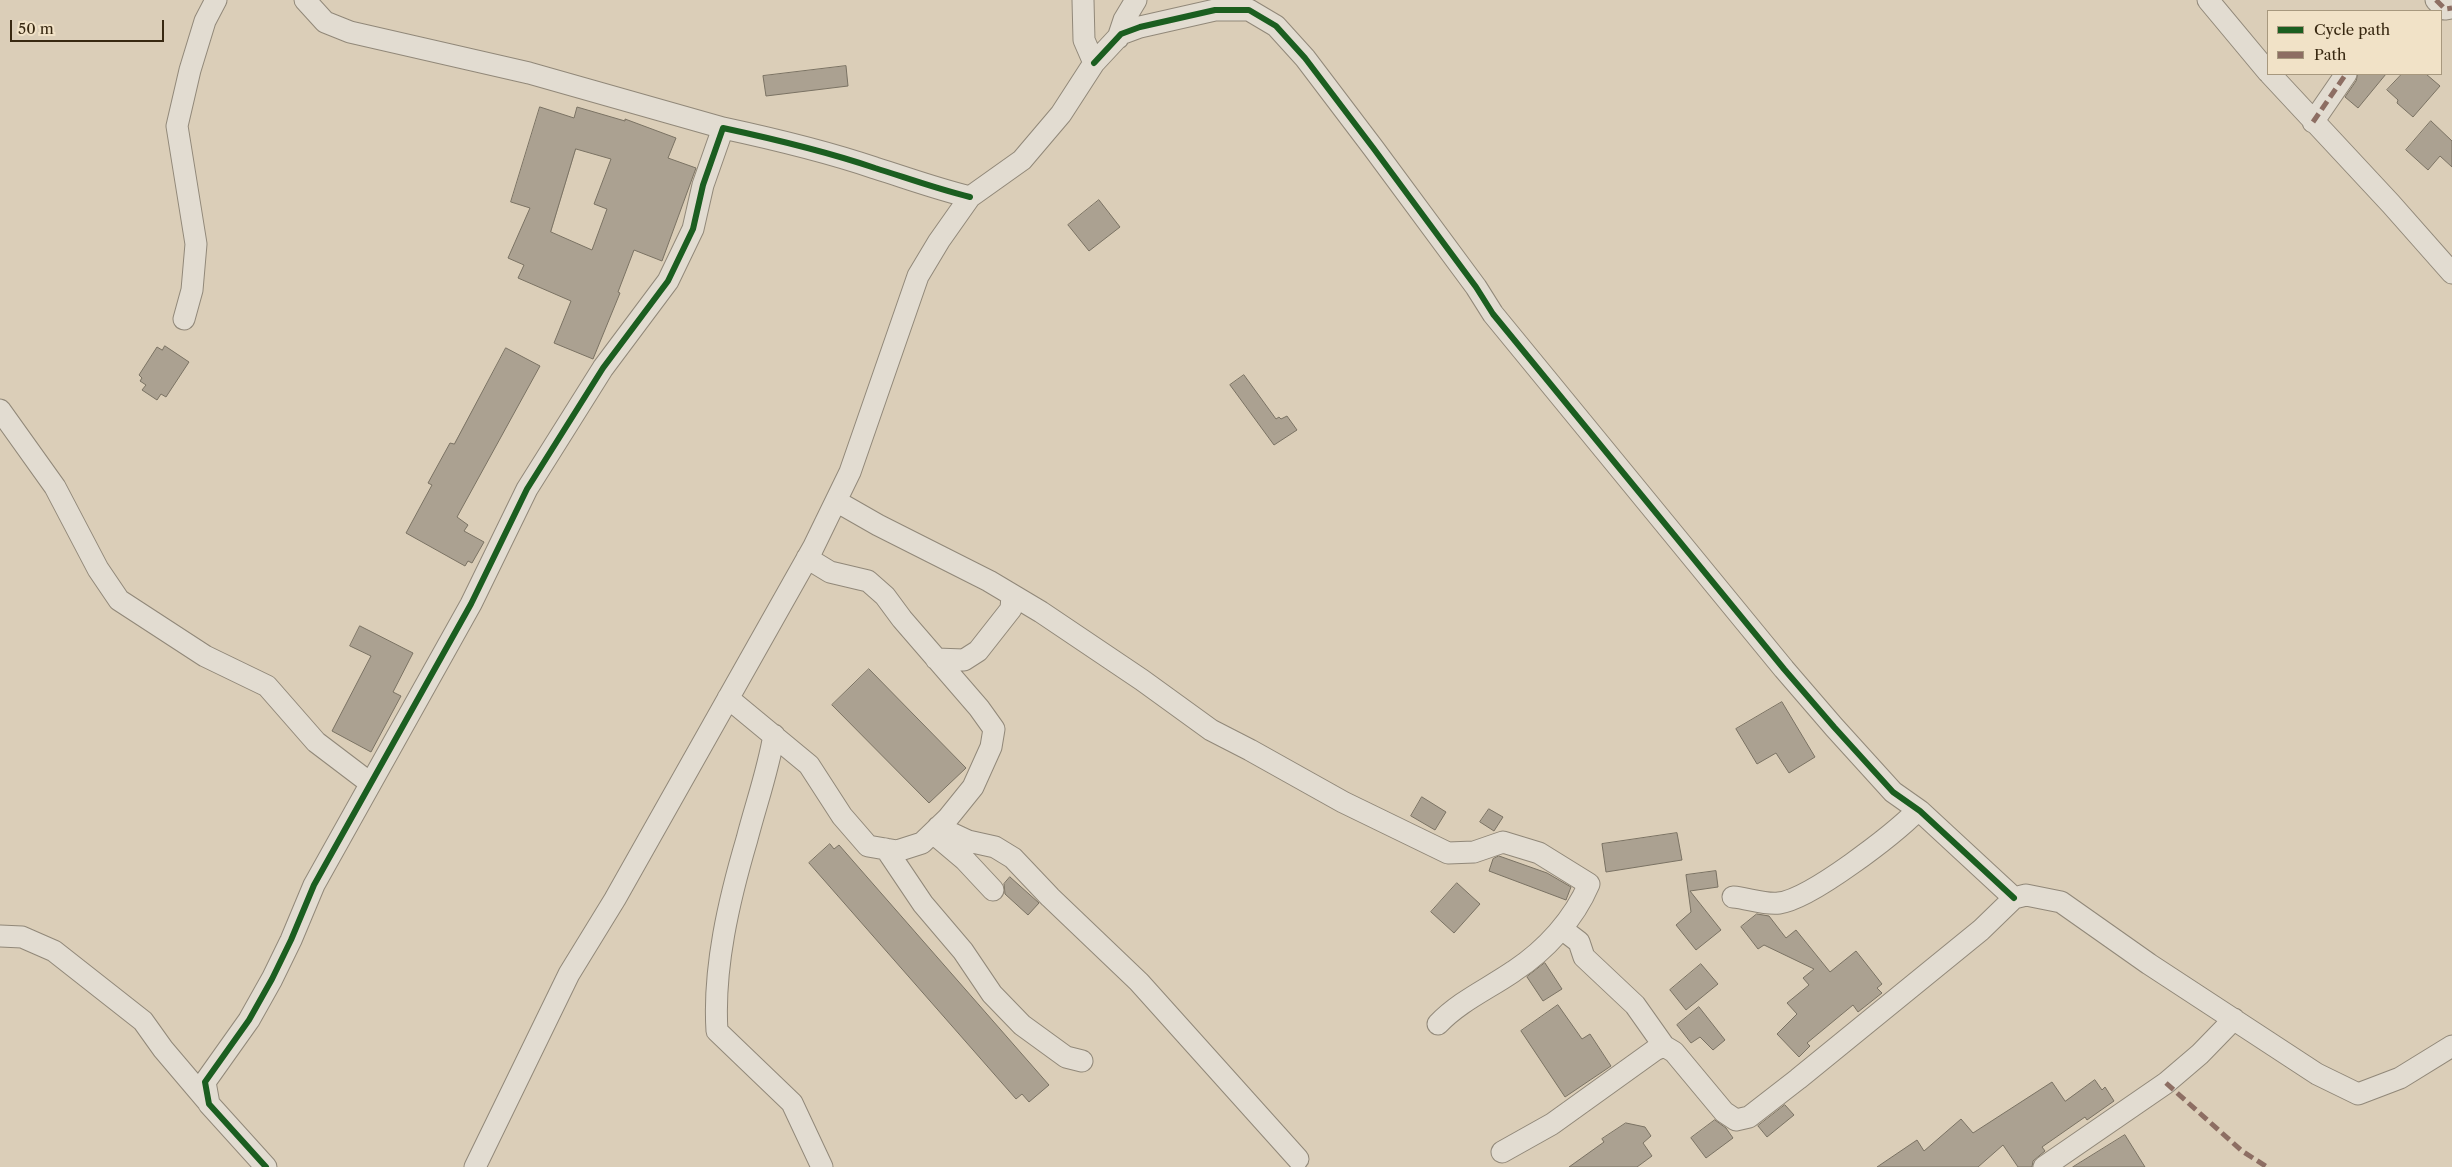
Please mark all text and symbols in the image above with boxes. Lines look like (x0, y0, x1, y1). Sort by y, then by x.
scale bar (12, 10, 166, 42)
legend (2267, 10, 2442, 75)
text: 50 m (18, 19, 54, 38)
text: Cycle path (2314, 20, 2390, 39)
text: Path (2314, 45, 2346, 64)

